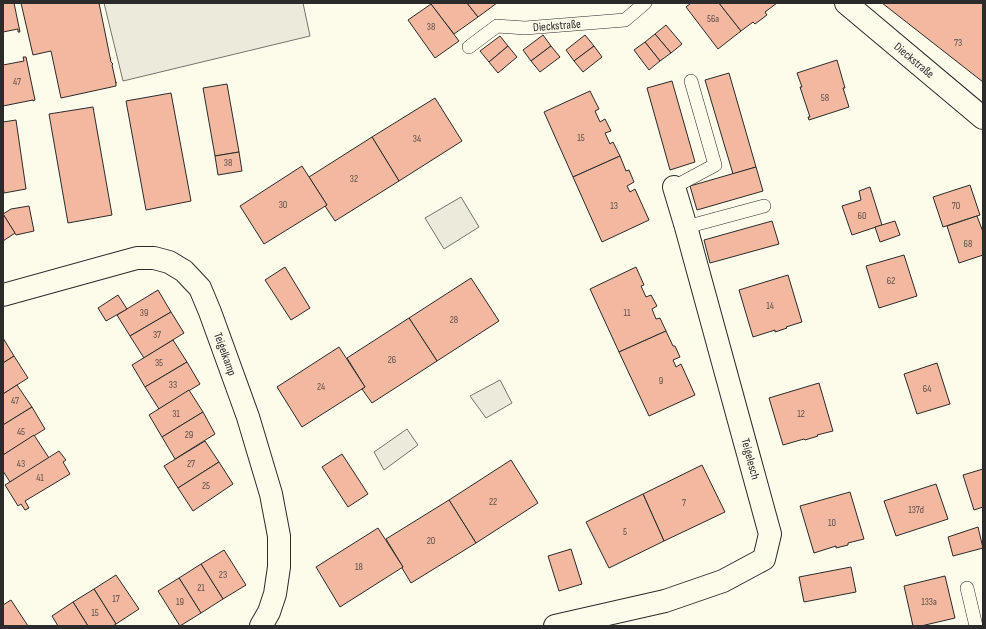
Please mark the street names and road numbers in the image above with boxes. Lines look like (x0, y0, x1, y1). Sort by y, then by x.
street label: Dieckstraße (532, 16, 581, 35)
street label: Dieckstraße (891, 39, 937, 81)
street label: Teigelkamp (210, 330, 240, 378)
street label: Teigelesch (737, 437, 763, 481)

